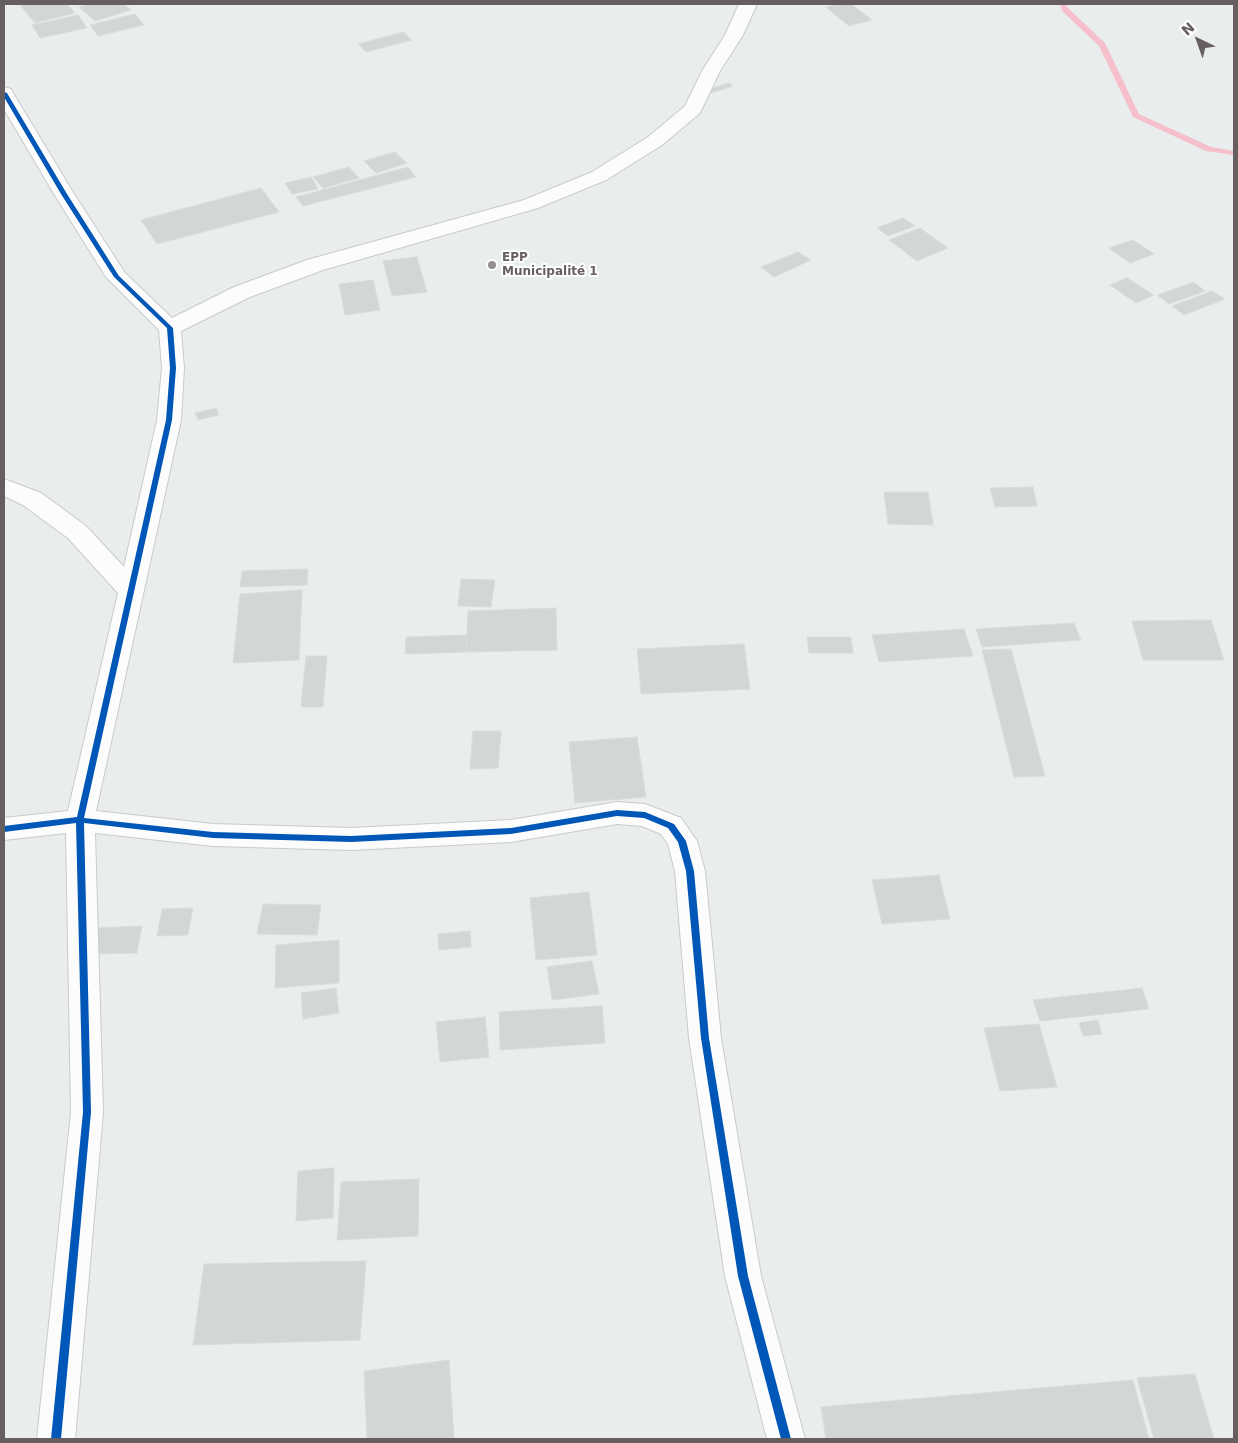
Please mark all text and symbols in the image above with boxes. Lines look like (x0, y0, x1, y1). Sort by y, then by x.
north arrow (1173, 15, 1223, 65)
text: N (1178, 19, 1198, 39)
place label: EPP Municipalité 1 (502, 251, 598, 279)
marker: EPP Municipalité 1 (486, 259, 498, 271)

